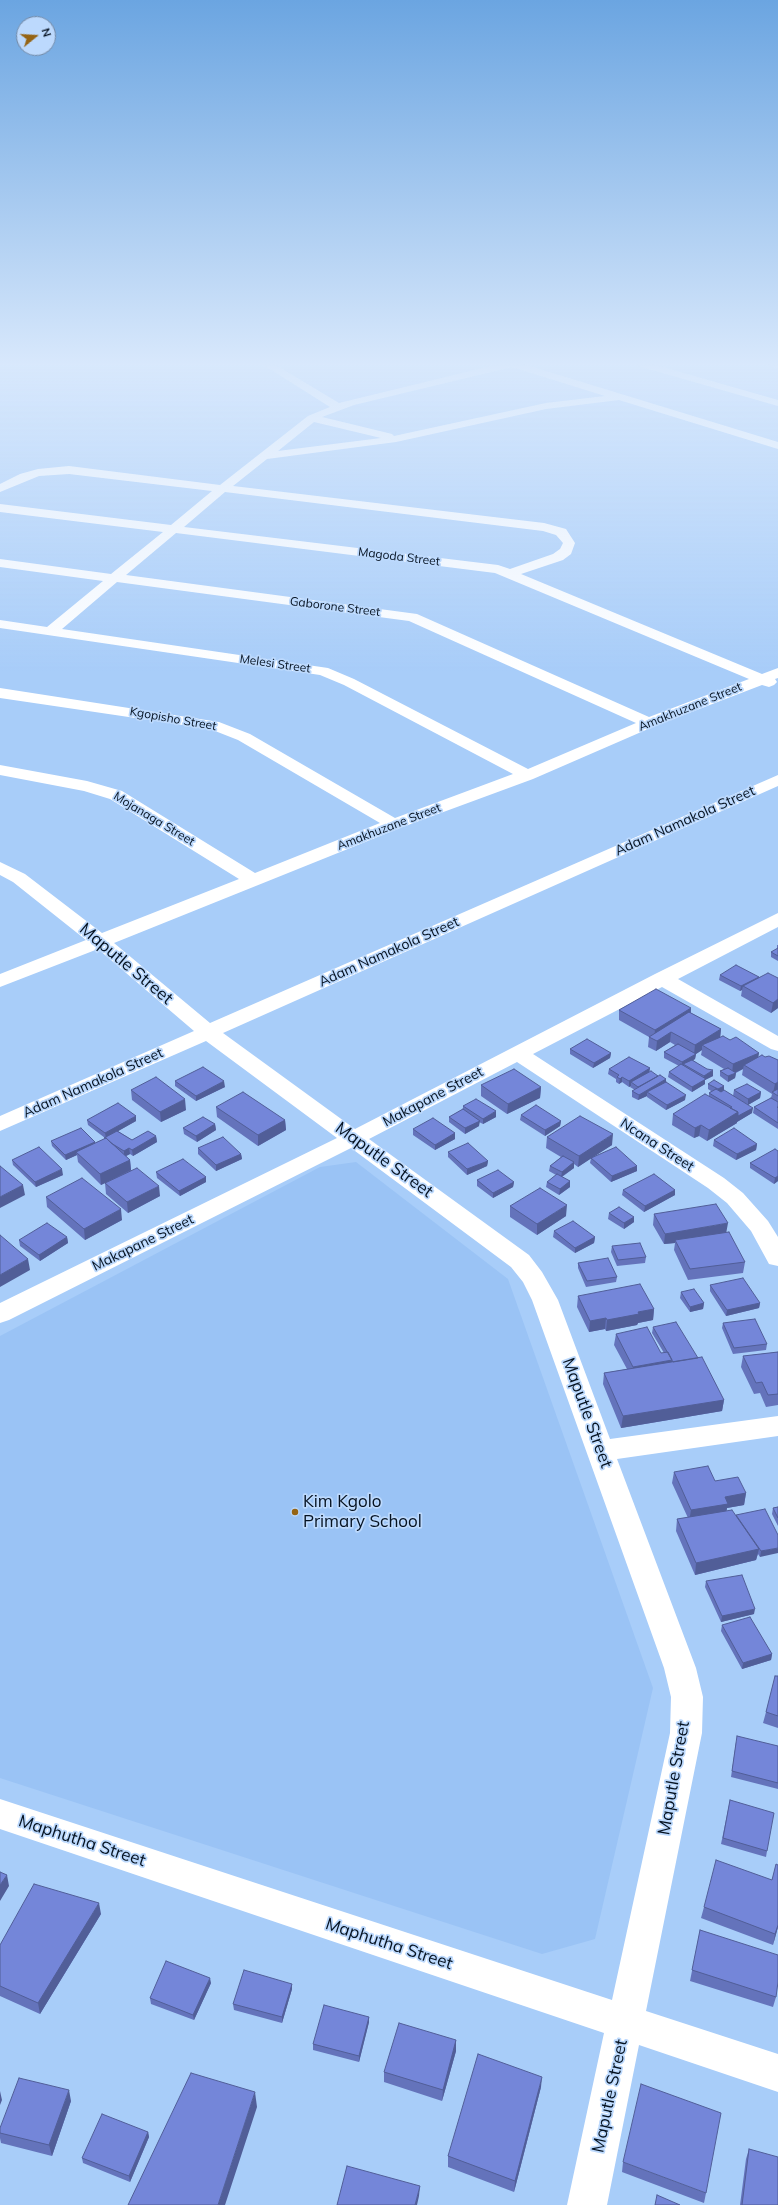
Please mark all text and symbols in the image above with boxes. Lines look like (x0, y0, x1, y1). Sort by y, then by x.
north arrow (16, 16, 56, 56)
text: N (39, 26, 54, 39)
street label: Magoda Street (357, 545, 441, 569)
street label: Gaborone Street (289, 594, 381, 620)
street label: Melesi Street (239, 652, 311, 676)
street label: Amakhuzane Street (636, 680, 744, 734)
street label: Kgopisho Street (129, 704, 217, 734)
street label: Adam Namakola Street (612, 782, 758, 860)
street label: Mojanaga Street (111, 789, 197, 849)
street label: Amakhuzane Street (335, 801, 443, 853)
street label: Adam Namakola Street (316, 913, 462, 991)
street label: Maputle Street (75, 919, 177, 1009)
street label: Adam Namakola Street (20, 1044, 166, 1122)
street label: Makapane Street (380, 1064, 486, 1130)
street label: Ncana Street (617, 1115, 697, 1175)
street label: Maputle Street (331, 1118, 437, 1202)
street label: Makapane Street (89, 1211, 197, 1275)
street label: Maputle Street (558, 1355, 616, 1471)
place label: Kim Kgolo Primary School (303, 1492, 422, 1532)
marker: Kim Kgolo Primary School (290, 1507, 300, 1517)
street label: Maputle Street (654, 1719, 694, 1837)
street label: Maphutha Street (16, 1811, 148, 1871)
street label: Maphutha Street (323, 1914, 455, 1974)
street label: Maputle Street (588, 2037, 632, 2155)

